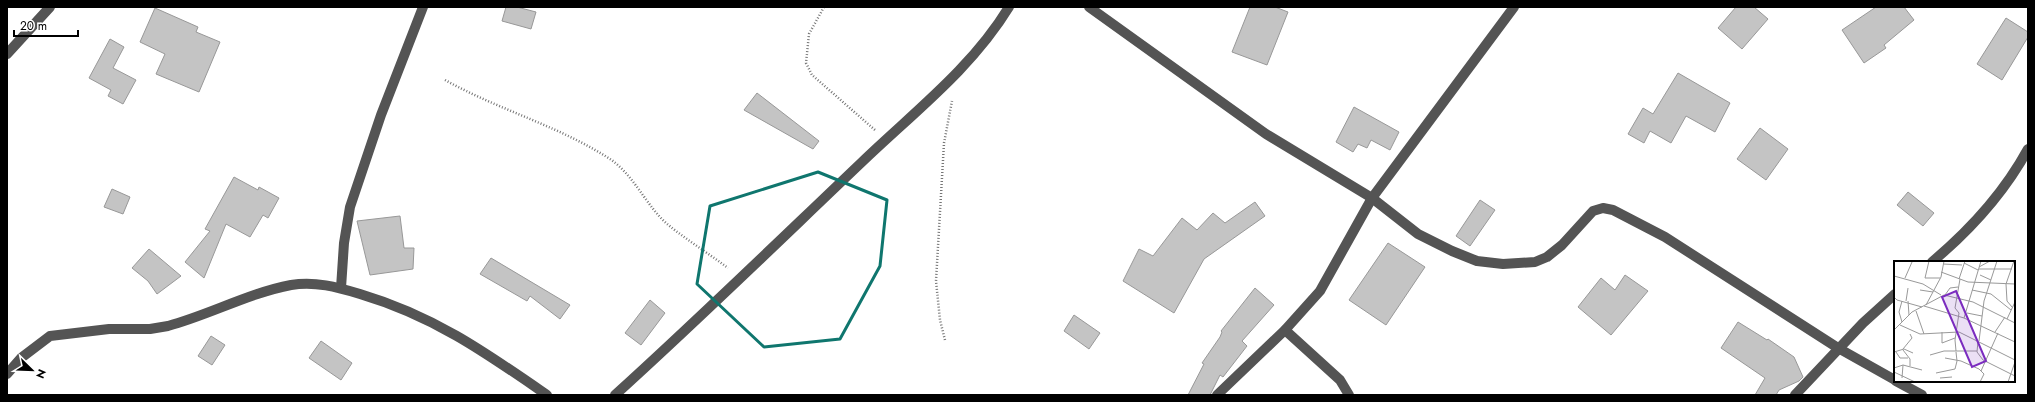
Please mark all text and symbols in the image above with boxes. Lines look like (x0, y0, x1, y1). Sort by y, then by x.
scale bar (14, 12, 78, 38)
text: 20 m (20, 17, 47, 35)
inset map (1894, 261, 2015, 382)
north arrow (12, 350, 52, 390)
text: N (32, 367, 50, 381)

